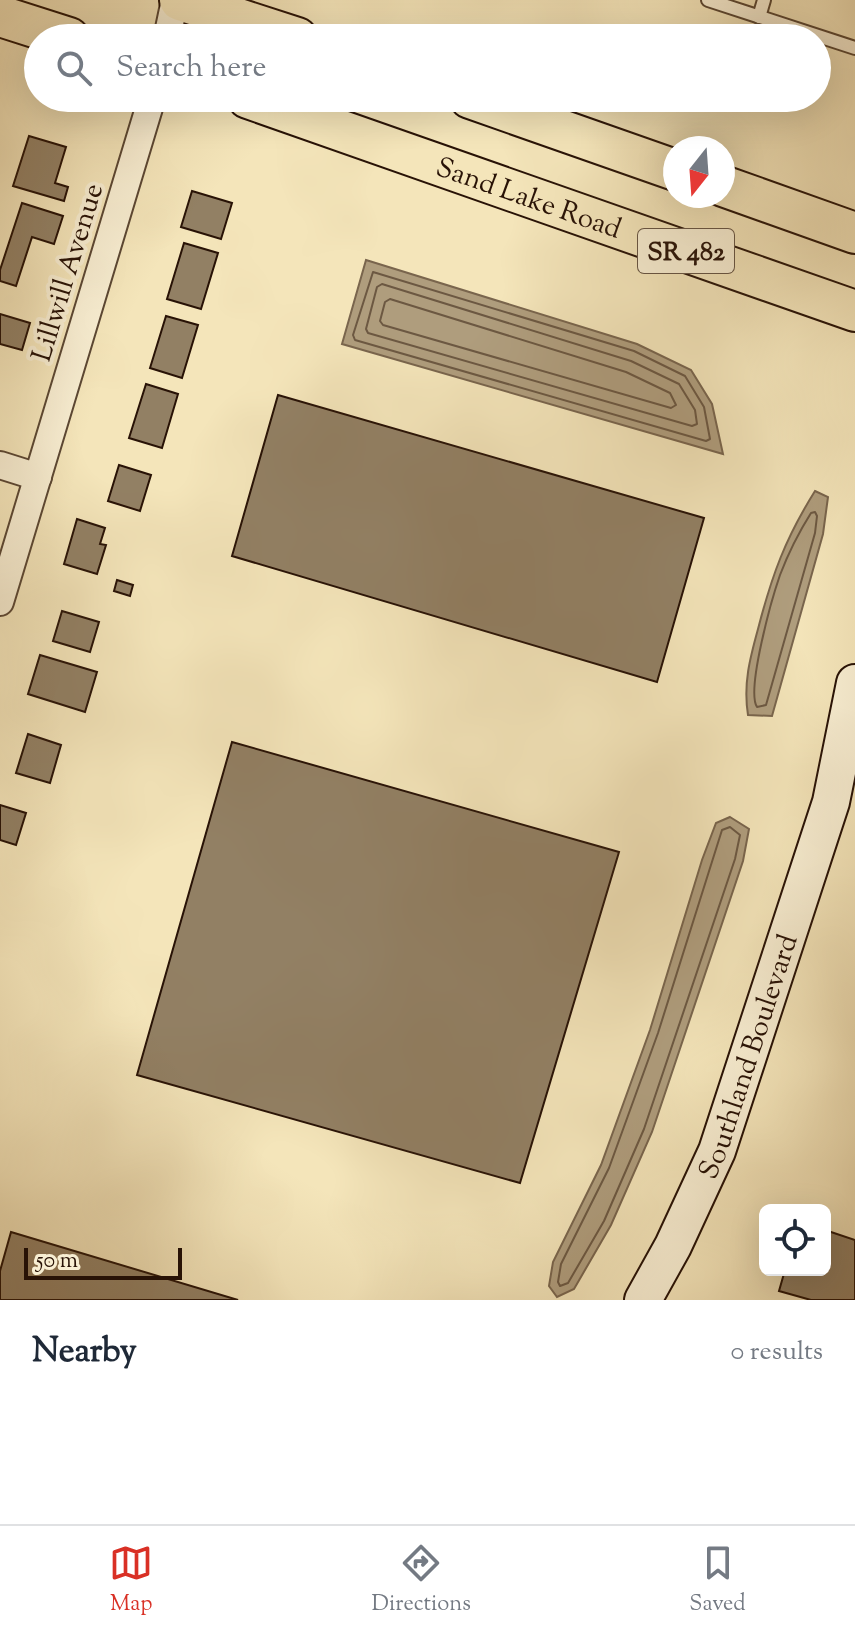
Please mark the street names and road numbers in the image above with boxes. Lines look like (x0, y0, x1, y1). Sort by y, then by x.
street label: Sand Lake Road (430, 148, 627, 251)
street label: Lillwill Avenue (23, 179, 115, 367)
road number: SR 482 (638, 229, 734, 273)
street label: Southland Boulevard (690, 929, 810, 1186)

